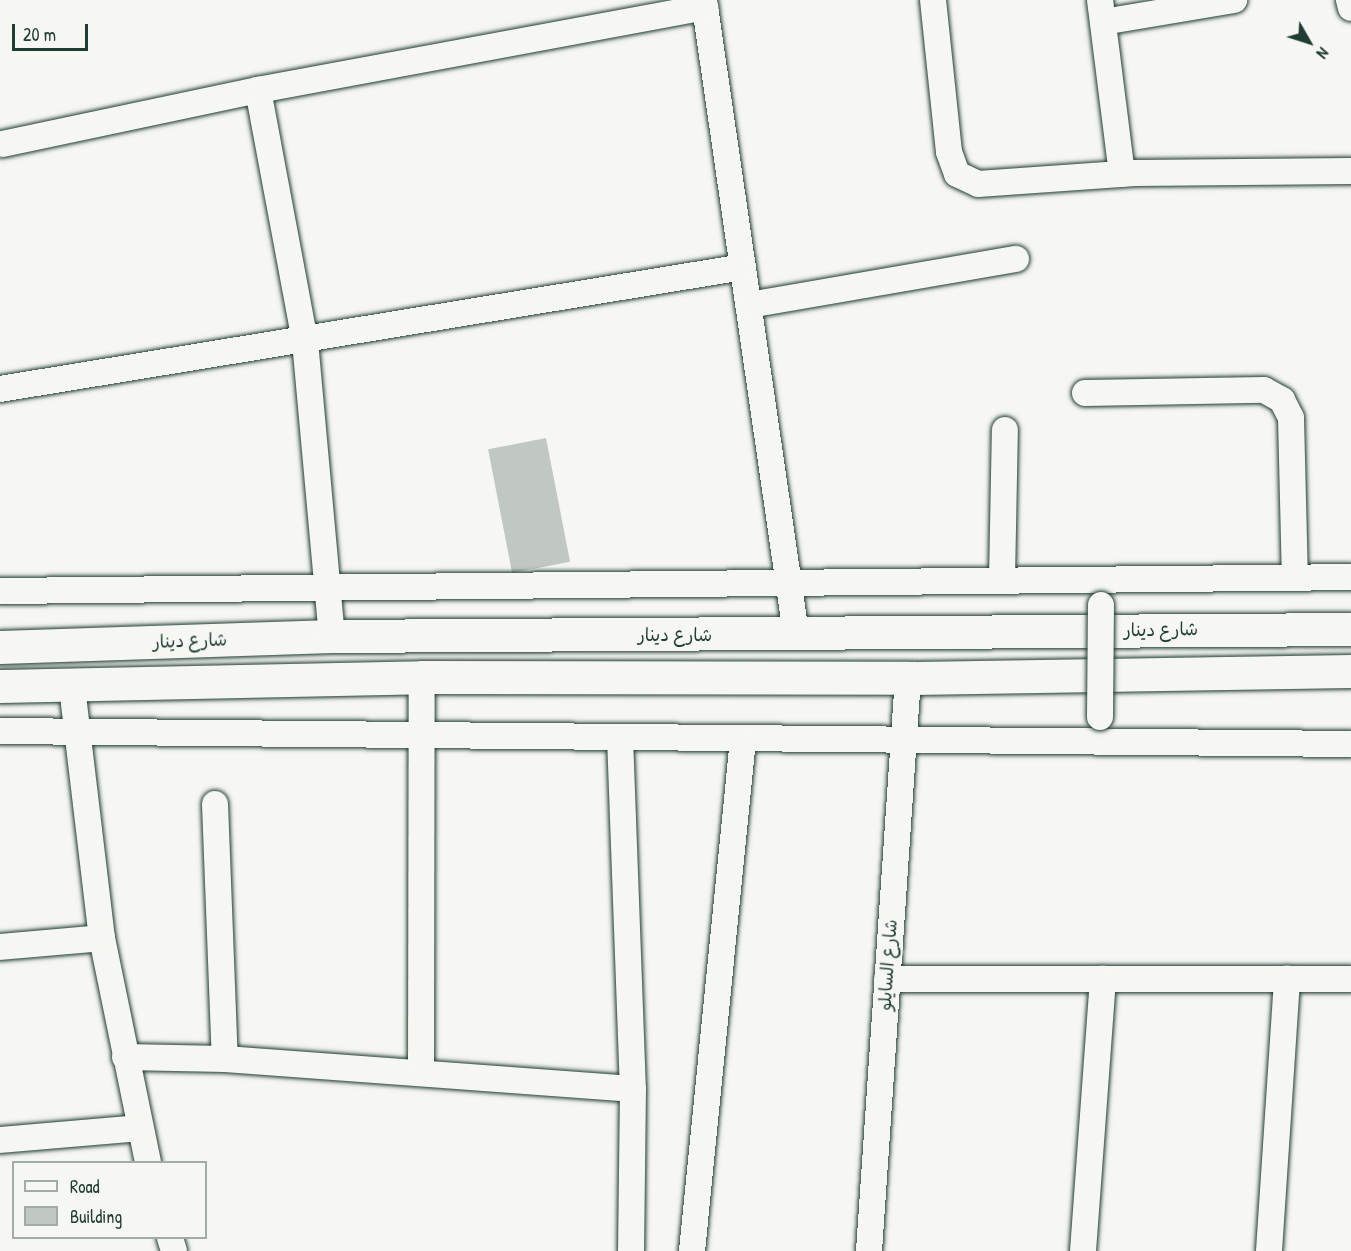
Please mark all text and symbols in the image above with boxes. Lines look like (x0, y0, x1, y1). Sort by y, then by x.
scale bar (15, 12, 92, 50)
north arrow (1279, 12, 1339, 72)
text: 20 m (23, 22, 56, 47)
text: N (1312, 43, 1334, 64)
street label: شارع دينار (1124, 619, 1198, 641)
street label: شارع دينار (638, 624, 712, 646)
street label: شارع دينار (153, 629, 227, 653)
street label: شارع السايلو (874, 918, 902, 1012)
legend (12, 1161, 207, 1239)
text: Road (70, 1174, 100, 1199)
text: Building (70, 1204, 122, 1229)

